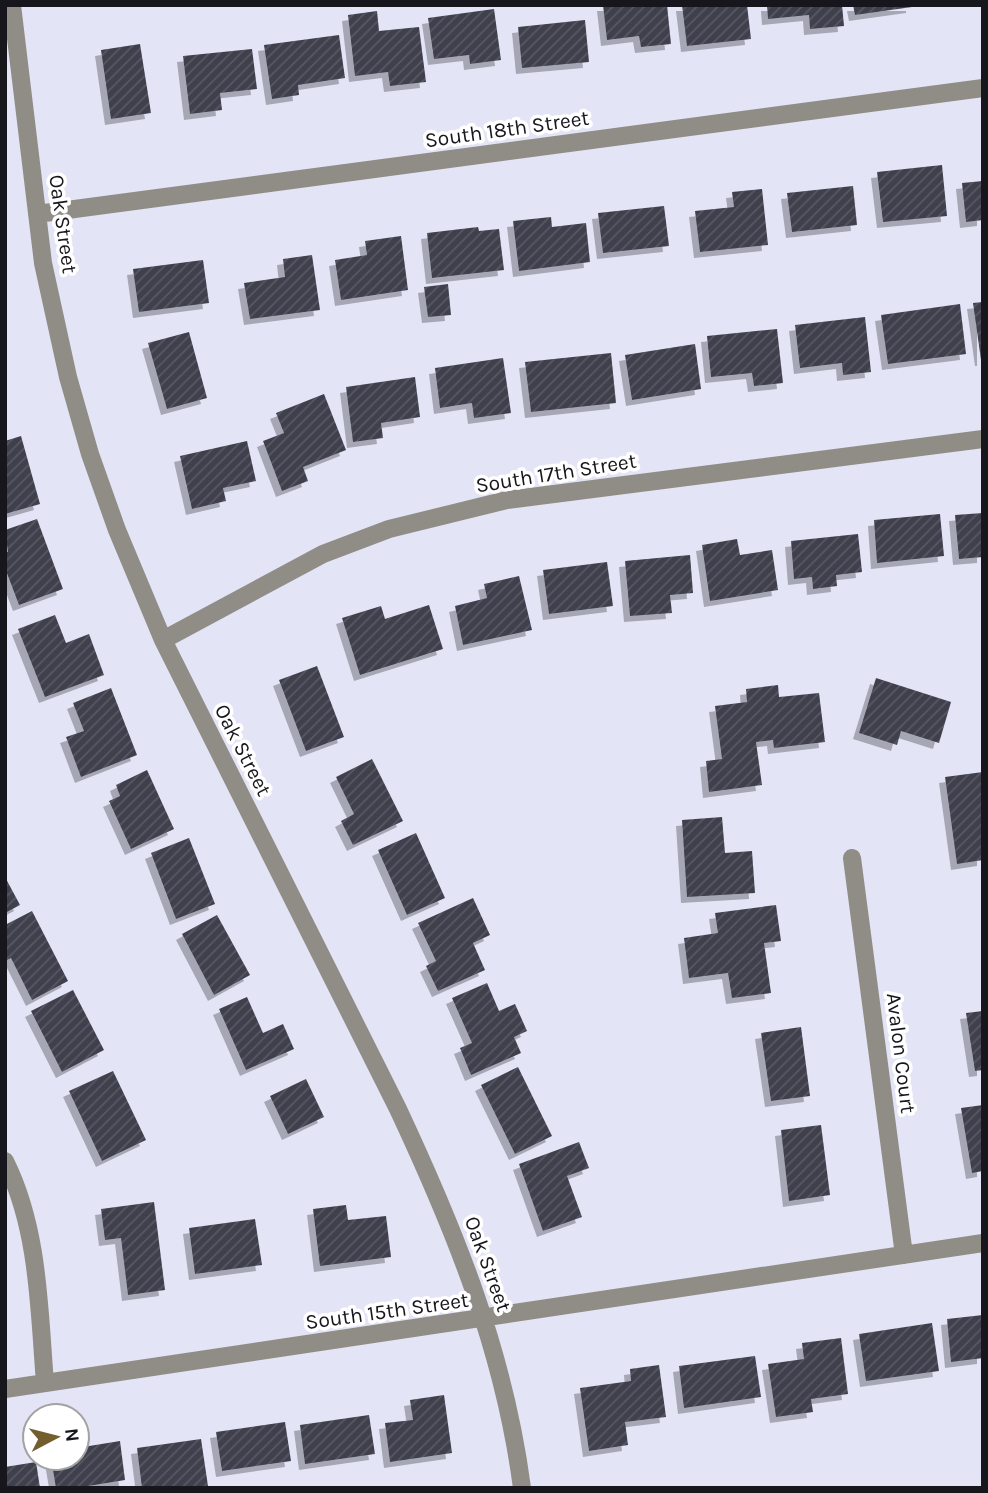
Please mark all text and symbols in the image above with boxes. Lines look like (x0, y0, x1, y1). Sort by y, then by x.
street label: South 18th Street (423, 106, 591, 152)
street label: Oak Street (44, 173, 82, 275)
street label: South 17th Street (474, 448, 638, 498)
street label: Oak Street (210, 700, 276, 800)
street label: Avalon Court (882, 991, 920, 1115)
street label: Oak Street (460, 1213, 516, 1315)
street label: South 15th Street (304, 1288, 470, 1334)
north arrow (21, 1402, 91, 1472)
text: N (60, 1427, 84, 1443)

